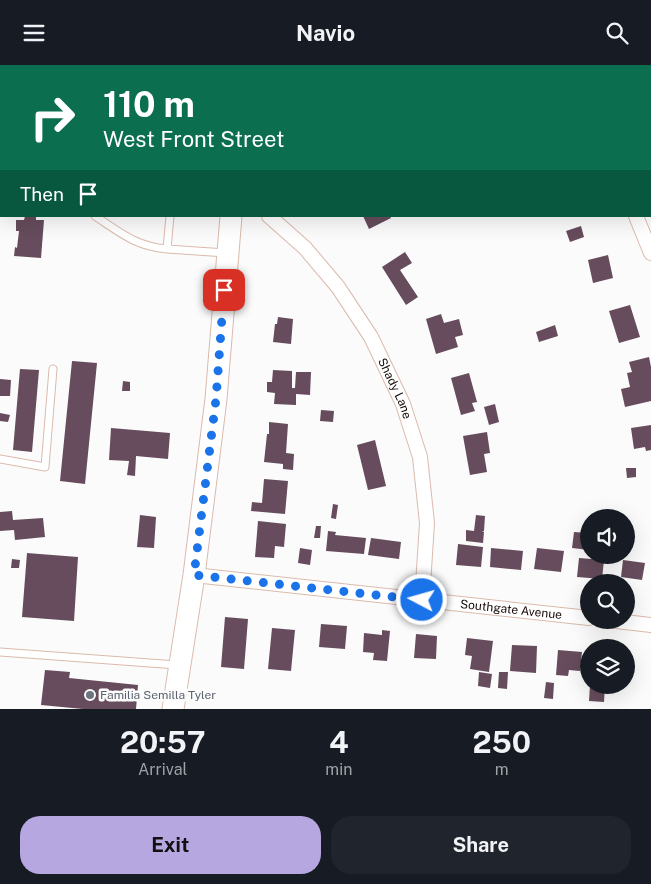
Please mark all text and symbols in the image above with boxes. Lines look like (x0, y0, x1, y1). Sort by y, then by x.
icon: menu (20, 19, 48, 47)
icon: search (603, 19, 631, 47)
text: Navio (296, 20, 355, 46)
text: 110 m (103, 84, 195, 125)
icon: right (20, 85, 85, 150)
text: West Front Street (103, 126, 284, 152)
icon: arrive (74, 180, 102, 208)
text: Then (20, 183, 64, 205)
pin (203, 269, 245, 311)
icon: arrive (210, 276, 238, 304)
street label: Shady Lane (375, 356, 414, 421)
map controls (580, 509, 635, 694)
button: sound (580, 509, 635, 564)
position arrow (395, 573, 447, 625)
button: search (580, 574, 635, 629)
street label: Southgate Avenue (459, 597, 563, 622)
button: layers (580, 639, 635, 694)
place label: Familia Semilla Tyler (100, 688, 216, 702)
marker: Familia Semilla Tyler (84, 689, 96, 701)
text: 20:57 (120, 724, 205, 760)
text: 4 (329, 724, 349, 760)
text: 250 (472, 724, 531, 760)
text: Arrival (138, 760, 187, 779)
text: min (325, 760, 353, 779)
text: m (495, 760, 509, 779)
button: Exit (20, 816, 321, 874)
button: Share (331, 816, 631, 874)

